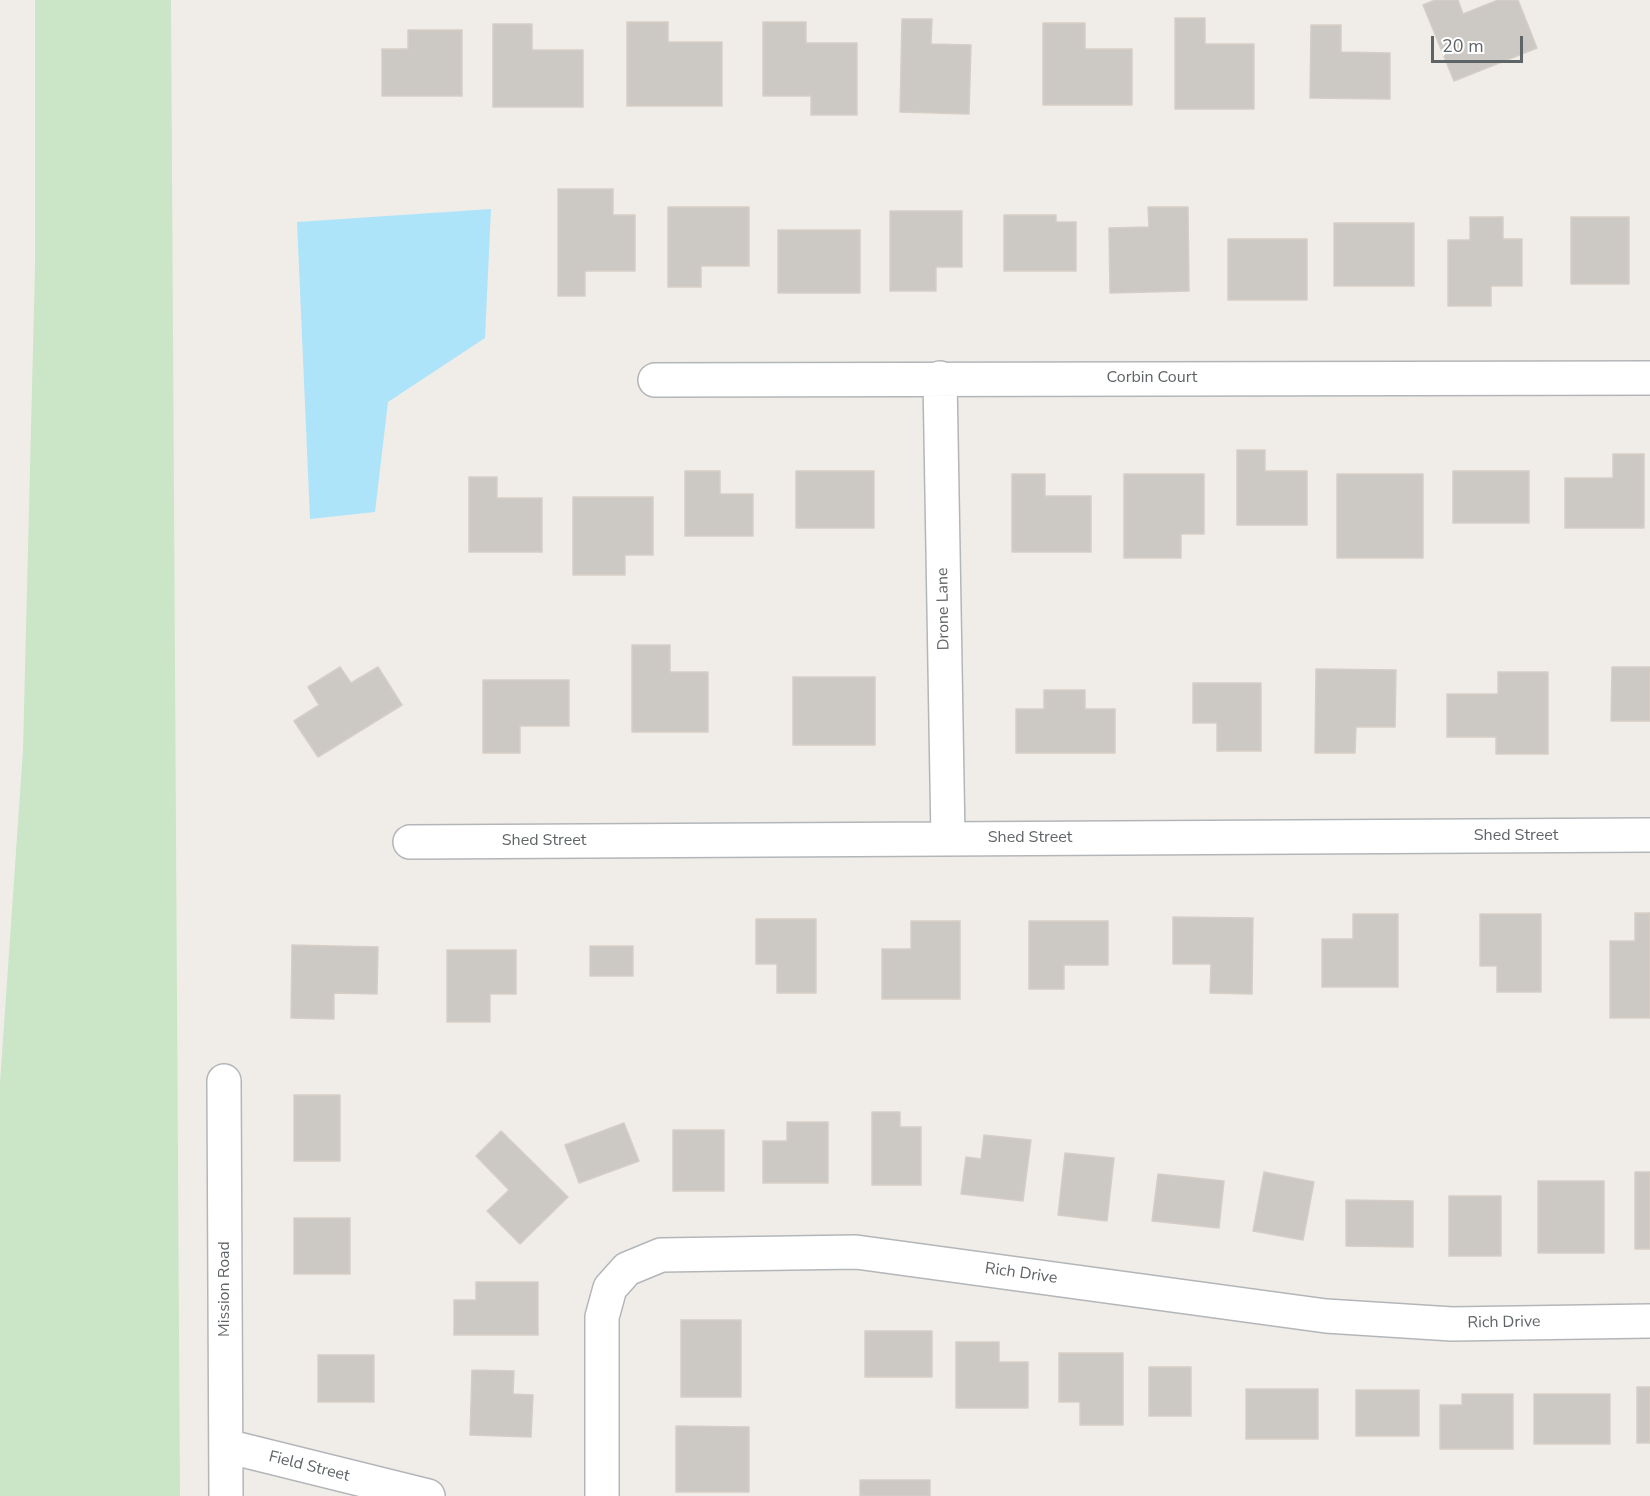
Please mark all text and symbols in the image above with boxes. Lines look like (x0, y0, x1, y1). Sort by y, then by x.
scale bar (1434, 24, 1526, 62)
text: 20 m (1442, 34, 1484, 58)
street label: Corbin Court (1107, 368, 1197, 388)
street label: Drone Lane (934, 567, 954, 651)
street label: Shed Street (1474, 826, 1558, 846)
street label: Shed Street (988, 828, 1072, 848)
street label: Shed Street (502, 831, 586, 851)
street label: Mission Road (215, 1241, 235, 1337)
street label: Rich Drive (984, 1259, 1058, 1289)
street label: Rich Drive (1467, 1313, 1541, 1333)
street label: Field Street (267, 1448, 351, 1486)

